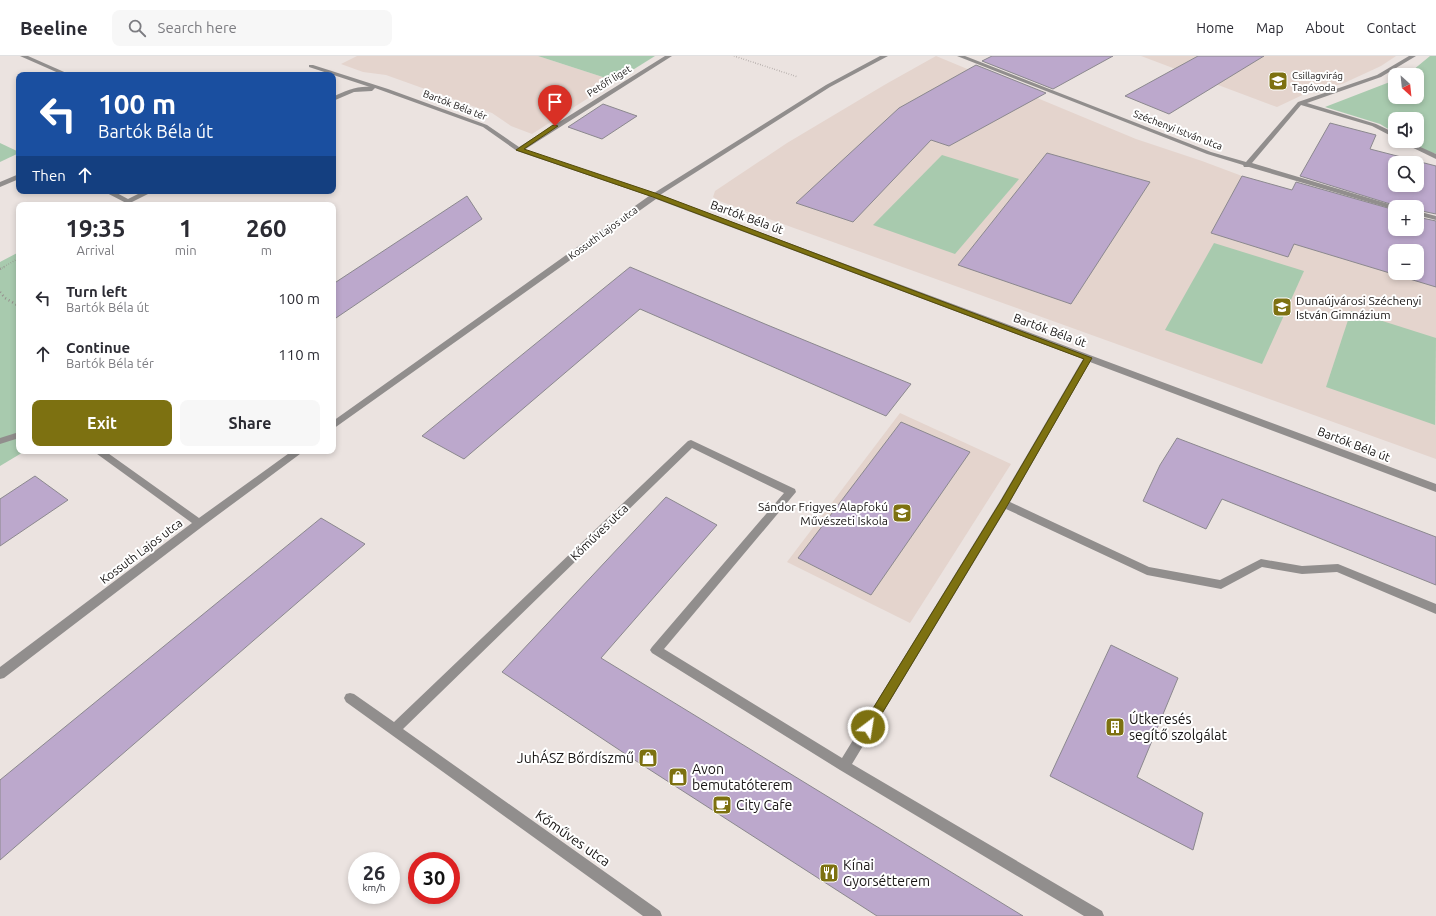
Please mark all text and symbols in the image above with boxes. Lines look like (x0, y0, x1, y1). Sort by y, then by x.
search box (112, 10, 392, 46)
text: Beeline (20, 17, 88, 39)
icon: search (126, 17, 148, 39)
text: Search here (158, 19, 237, 36)
text: Home (1196, 20, 1234, 36)
text: Map (1256, 20, 1284, 36)
text: About (1306, 20, 1345, 36)
text: Contact (1367, 20, 1416, 36)
street label: Petőfi liget (585, 63, 633, 99)
north arrow (1388, 68, 1424, 104)
map controls (1388, 68, 1424, 280)
school or university icon: Csillagvirág Tagóvoda (1267, 70, 1289, 92)
place label: Csillagvirág Tagóvoda (1292, 70, 1343, 93)
pin (538, 85, 572, 126)
icon: left (32, 88, 84, 140)
text: 100 m (98, 88, 176, 119)
street label: Bartók Béla tér (421, 88, 489, 122)
icon: arrive (544, 91, 566, 113)
street label: Széchenyi István utca (1132, 108, 1224, 152)
button: sound (1388, 112, 1424, 148)
text: Bartók Béla út (98, 121, 213, 141)
button: search (1388, 156, 1424, 192)
icon: ahead (74, 164, 96, 186)
text: Then (32, 167, 66, 184)
street label: Bartók Béla út (709, 198, 786, 236)
button: + (1388, 200, 1424, 236)
street label: Kossuth Lajos utca (566, 204, 640, 262)
text: 19:35 (65, 215, 125, 242)
text: 1 (179, 215, 192, 242)
text: 260 (246, 215, 287, 242)
text: Arrival (76, 243, 114, 257)
text: min (175, 243, 197, 257)
text: m (261, 243, 272, 257)
button: − (1388, 244, 1424, 280)
text: Turn left (66, 283, 127, 300)
icon: left (32, 287, 54, 309)
text: 100 m (278, 290, 320, 307)
place label: Dunaújvárosi Széchenyi István Gimnázium (1296, 294, 1421, 321)
school or university icon: Dunaújvárosi Széchenyi István Gimnázium (1271, 296, 1293, 318)
text: Bartók Béla út (66, 300, 149, 314)
street label: Bartók Béla út (1012, 311, 1089, 349)
text: Continue (66, 339, 130, 356)
icon: ahead (32, 343, 54, 365)
text: 110 m (278, 346, 320, 363)
text: Bartók Béla tér (66, 356, 154, 370)
button: Exit (32, 400, 172, 446)
button: Share (180, 400, 320, 446)
street label: Bartók Béla út (1316, 424, 1392, 464)
place label: Sándor Frigyes Alapfokú Művészeti Iskola (758, 500, 888, 527)
street label: Kőműves utca (567, 501, 631, 563)
school or university icon: Sándor Frigyes Alapfokú Művészeti Iskola (891, 502, 913, 524)
street label: Kossuth Lajos utca (97, 516, 185, 586)
position arrow (847, 706, 889, 748)
place label: Útkeresés segítő szolgálat (1129, 710, 1227, 743)
building icon: Útkeresés segítő szolgálat (1104, 716, 1126, 738)
shop icon: JuhÁSZ Bőrdíszmű (637, 747, 659, 769)
place label: JuhÁSZ Bőrdíszmű (517, 749, 634, 766)
place label: Avon bemutatóterem (692, 761, 793, 793)
shop icon: Avon bemutatóterem (667, 766, 689, 788)
cafe icon: City Cafe (711, 794, 733, 816)
place label: City Cafe (736, 797, 792, 813)
street label: Kőműves utca (533, 806, 613, 870)
speed limit sign: 30 (408, 852, 460, 904)
place label: Kínai Gyorsétterem (843, 857, 930, 889)
text: 26 (363, 861, 385, 884)
restaurant icon: Kínai Gyorsétterem (818, 862, 840, 884)
text: km/h (362, 882, 386, 893)

